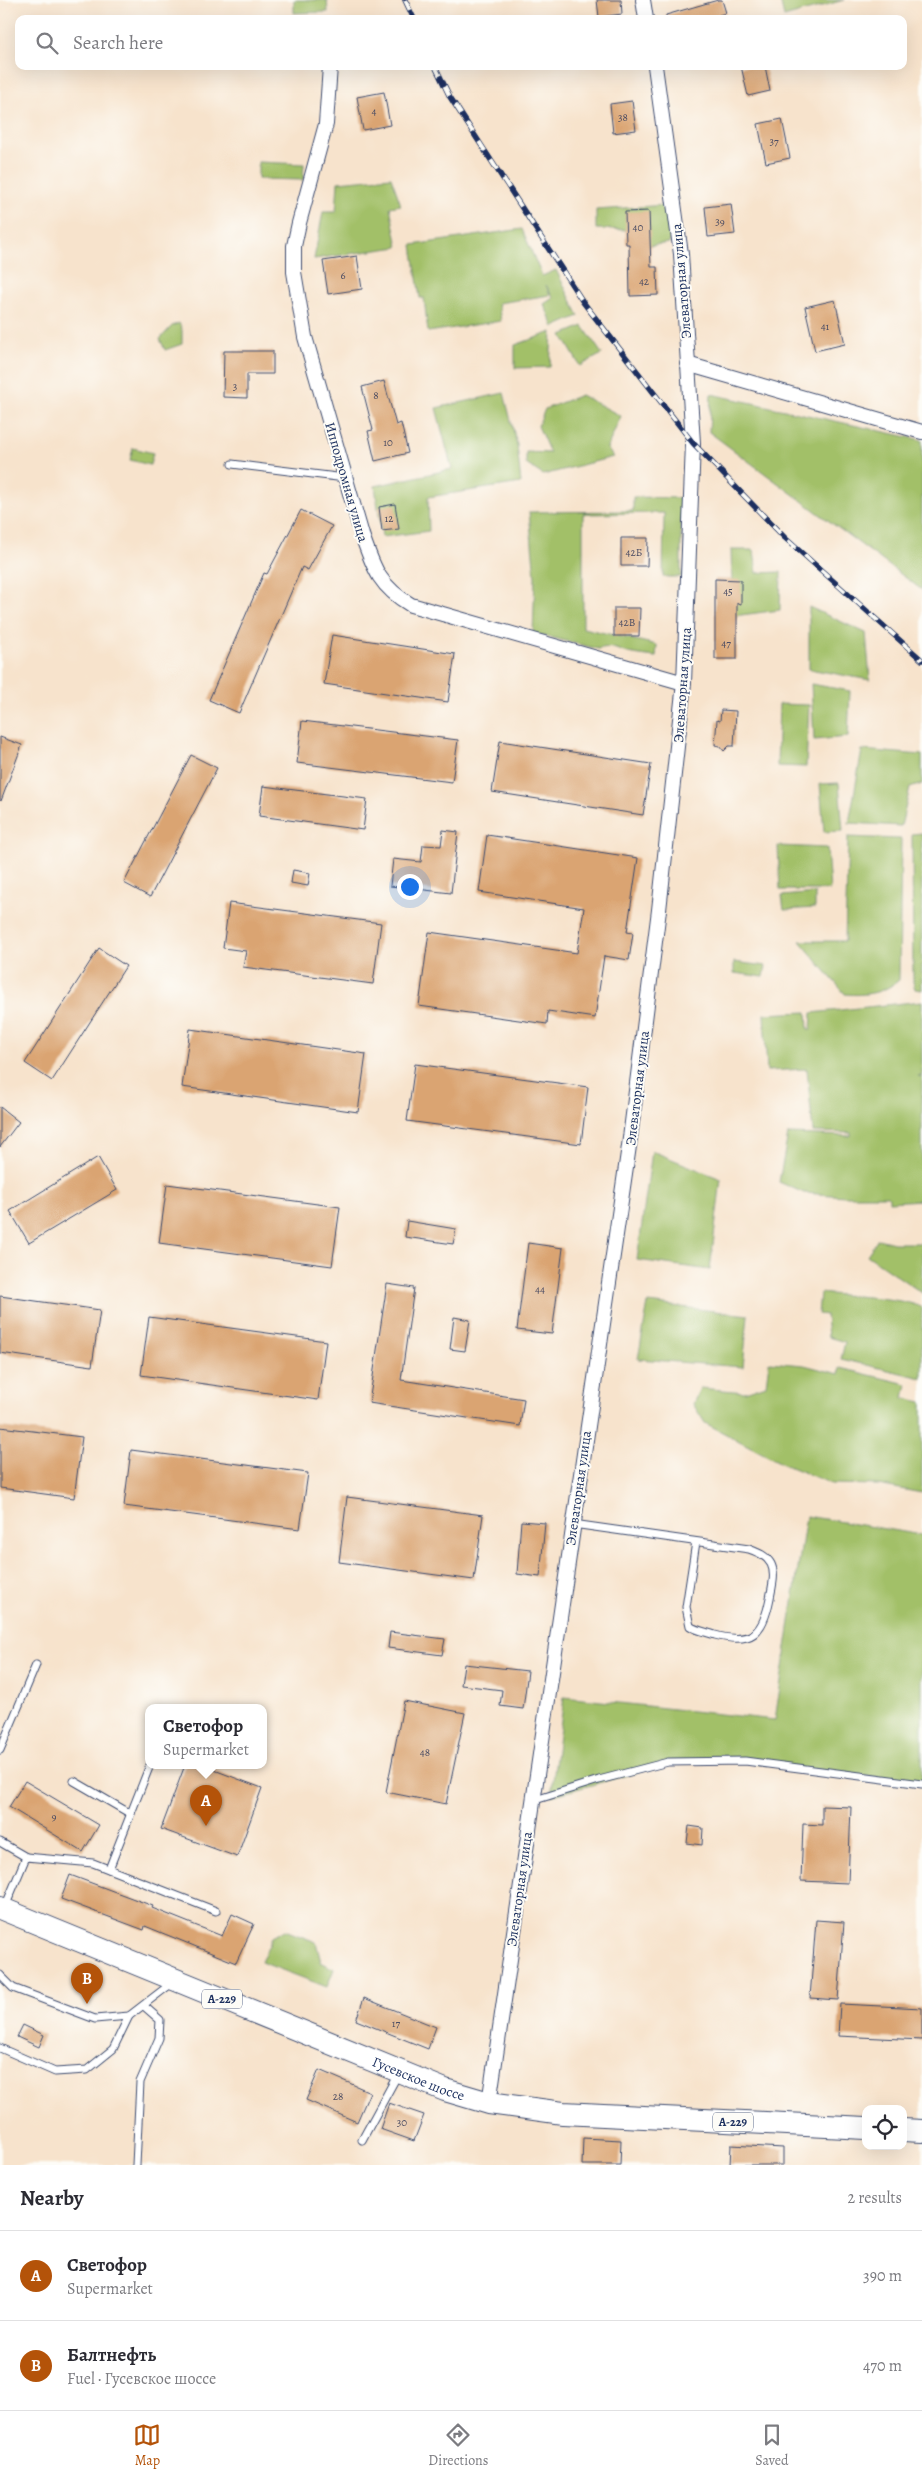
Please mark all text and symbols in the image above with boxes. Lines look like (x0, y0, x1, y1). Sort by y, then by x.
search box (15, 15, 907, 70)
icon: search (33, 29, 61, 57)
text: Search here (73, 30, 163, 56)
house number: 4 (372, 104, 377, 119)
house number: 38 (618, 110, 628, 125)
house number: 37 (769, 134, 779, 149)
house number: 39 (715, 214, 725, 229)
house number: 40 (633, 220, 644, 235)
street label: Элеваторная улица (667, 222, 696, 339)
house number: 6 (340, 268, 346, 283)
house number: 42 (639, 274, 649, 289)
house number: 41 (821, 319, 830, 334)
house number: 3 (233, 379, 237, 394)
house number: 8 (373, 388, 379, 403)
street label: Ипподромная улица (320, 420, 373, 545)
house number: 10 (383, 435, 393, 450)
house number: 12 (385, 511, 394, 526)
house number: 42Б (626, 545, 642, 560)
house number: 45 (723, 584, 733, 599)
house number: 42В (619, 615, 635, 630)
street label: Элеваторная улица (669, 626, 696, 743)
house number: 47 (721, 636, 731, 651)
your location (397, 874, 423, 900)
street label: Элеваторная улица (621, 1029, 654, 1147)
house number: 44 (535, 1282, 545, 1297)
street label: Элеваторная улица (561, 1429, 596, 1547)
popup (145, 1704, 267, 1769)
text: Светофор (163, 1713, 243, 1739)
text: Supermarket (163, 1739, 249, 1761)
house number: 48 (420, 1745, 430, 1760)
pin: A (190, 1785, 222, 1826)
house number: 9 (51, 1809, 57, 1824)
street label: Элеваторная улица (502, 1830, 537, 1948)
pin: B (71, 1963, 103, 2004)
road number: А-229 (202, 1990, 242, 2008)
house number: 17 (392, 2016, 401, 2031)
street label: Гусевское шоссе (369, 2052, 467, 2105)
house number: 28 (333, 2089, 343, 2104)
map controls (862, 2105, 907, 2150)
button: locate (862, 2105, 907, 2150)
road number: А-229 (713, 2112, 753, 2132)
house number: 30 (397, 2115, 407, 2130)
text: Nearby (20, 2184, 83, 2212)
text: 2 results (847, 2187, 902, 2209)
text: Светофор (67, 2252, 147, 2278)
text: A (31, 2265, 41, 2287)
text: 390 m (863, 2265, 902, 2287)
text: Supermarket (67, 2278, 153, 2300)
text: Балтнефть (67, 2342, 156, 2368)
text: B (31, 2355, 41, 2377)
text: 470 m (863, 2355, 902, 2377)
text: Fuel · Гусевское шоссе (67, 2368, 216, 2390)
tab: Map (133, 2421, 161, 2470)
tab: Directions (428, 2421, 488, 2470)
tab: Saved (755, 2421, 789, 2470)

